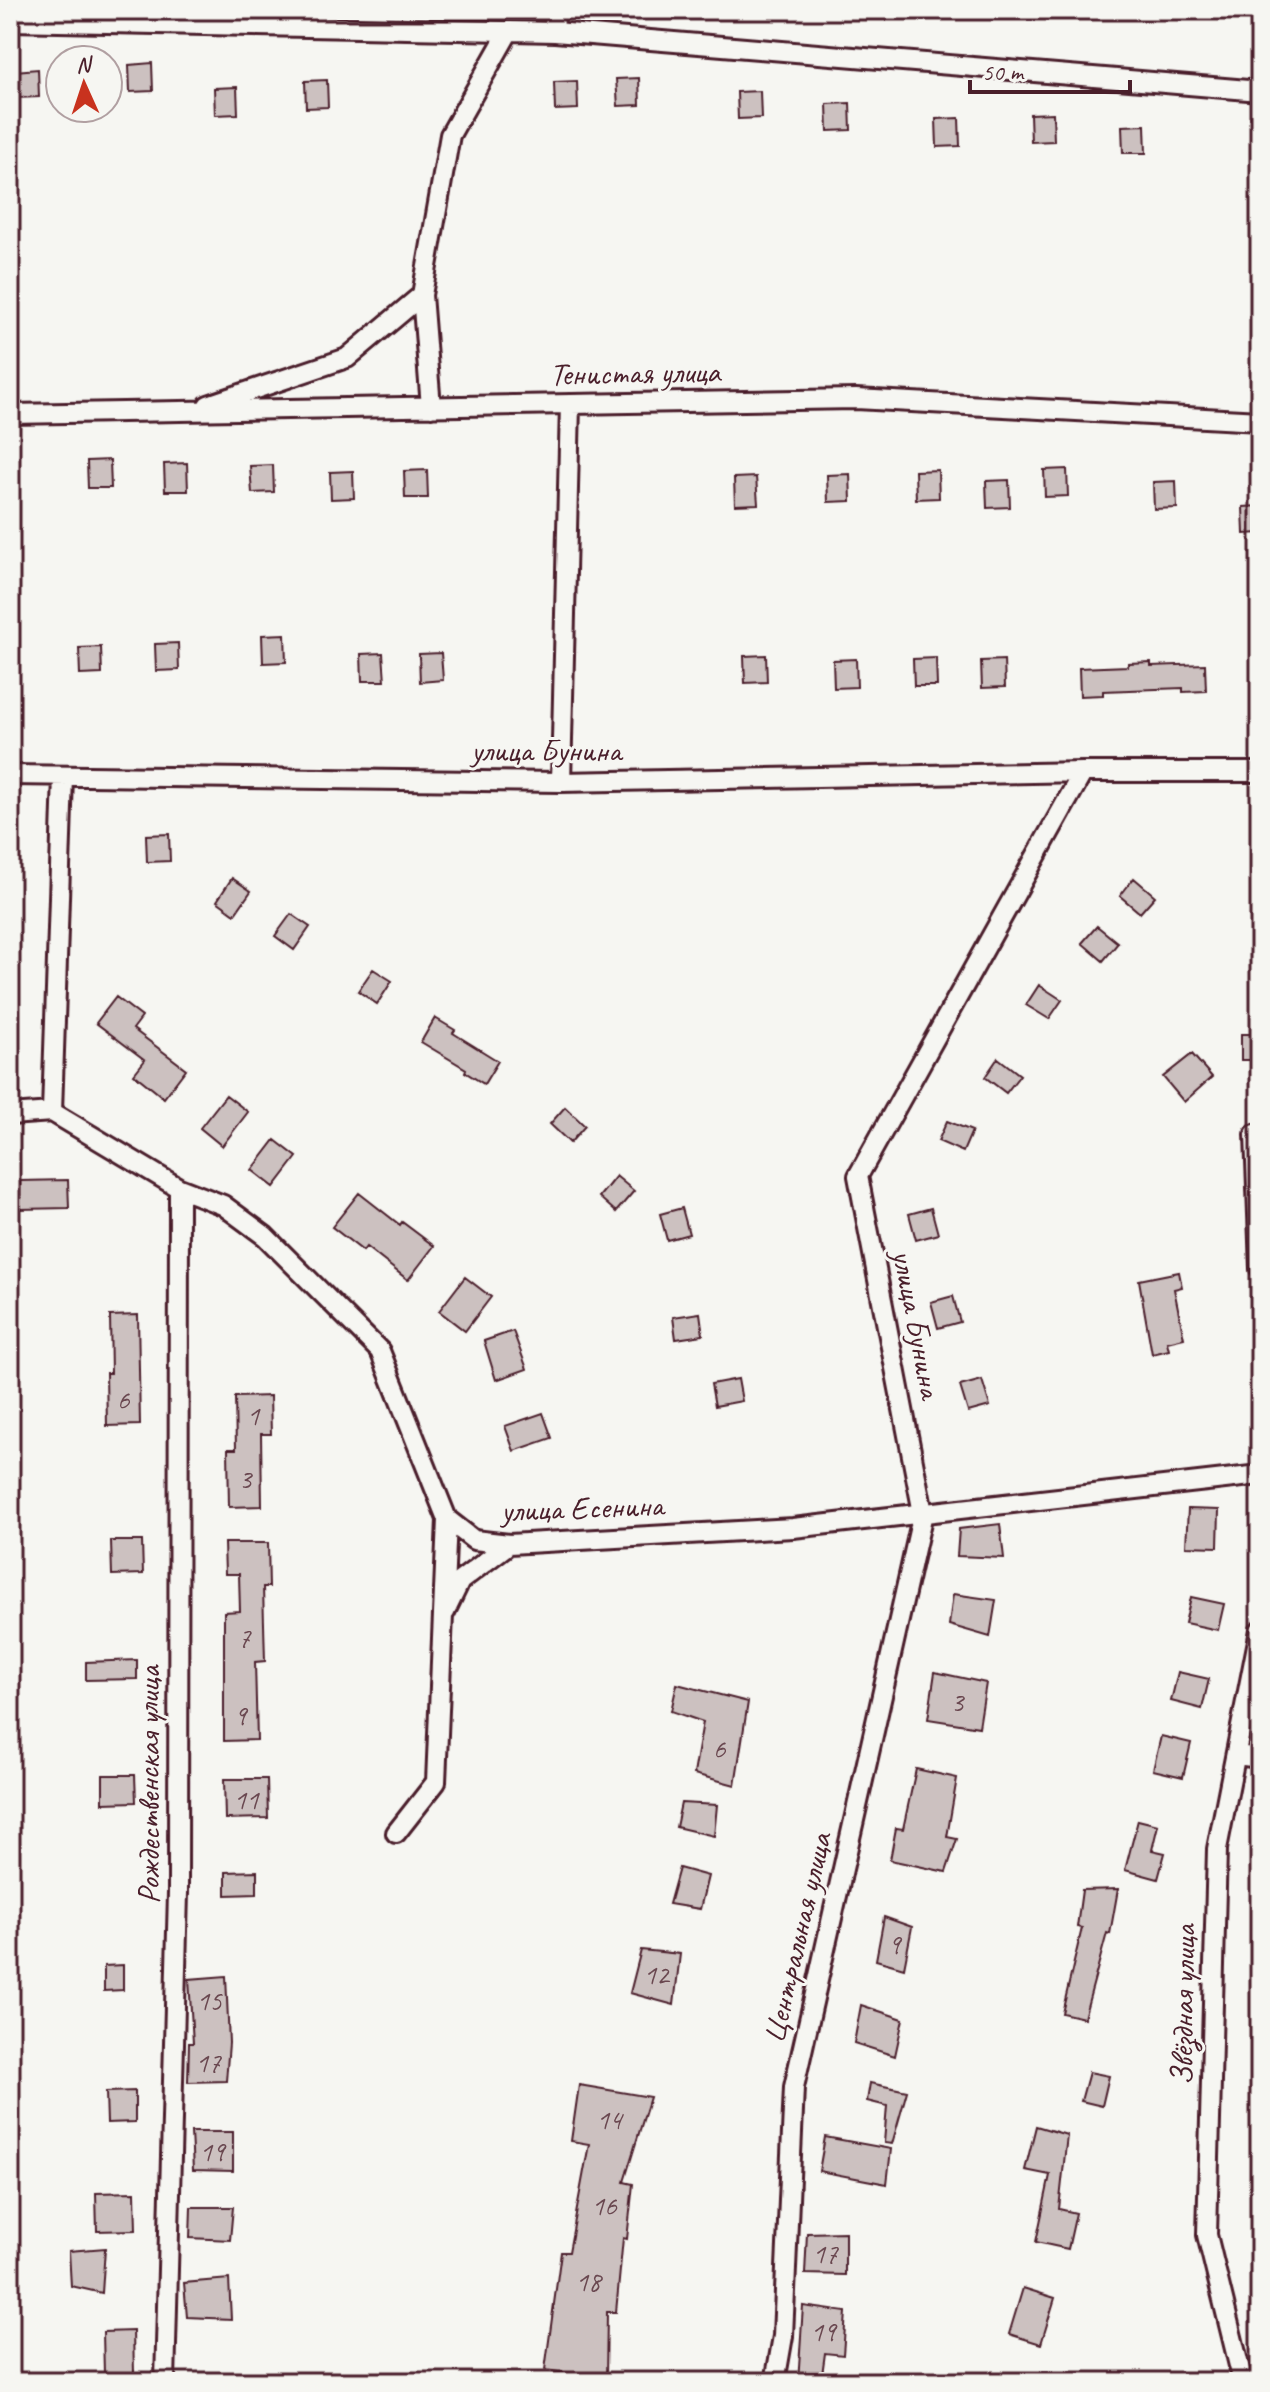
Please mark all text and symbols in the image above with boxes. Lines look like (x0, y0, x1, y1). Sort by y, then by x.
north arrow (44, 44, 124, 124)
scale bar (970, 44, 1130, 94)
text: N (75, 51, 94, 79)
text: 50 m (982, 57, 1025, 87)
street label: Тенистая улица (549, 351, 723, 395)
street label: улица Бунина (469, 730, 624, 771)
street label: улица Бунина (882, 1244, 952, 1404)
house number: 6 (117, 1382, 131, 1417)
house number: 1 (247, 1398, 261, 1433)
house number: 3 (239, 1461, 254, 1496)
street label: улица Есенина (498, 1485, 667, 1531)
house number: 7 (238, 1620, 252, 1655)
street label: Рождественская улица (128, 1664, 169, 1904)
house number: 3 (951, 1684, 966, 1719)
house number: 9 (234, 1698, 249, 1733)
house number: 6 (713, 1731, 727, 1766)
house number: 11 (233, 1782, 260, 1817)
street label: Центральная улица (753, 1827, 842, 2047)
street label: Звёздная улица (1161, 1922, 1205, 2086)
house number: 9 (888, 1927, 903, 1962)
house number: 12 (643, 1957, 671, 1992)
house number: 15 (196, 1983, 223, 2018)
house number: 17 (195, 2045, 222, 2080)
house number: 14 (596, 2102, 624, 2137)
house number: 19 (199, 2134, 227, 2169)
house number: 16 (591, 2188, 618, 2223)
house number: 17 (812, 2236, 839, 2271)
house number: 18 (575, 2264, 603, 2299)
house number: 19 (810, 2314, 838, 2349)

